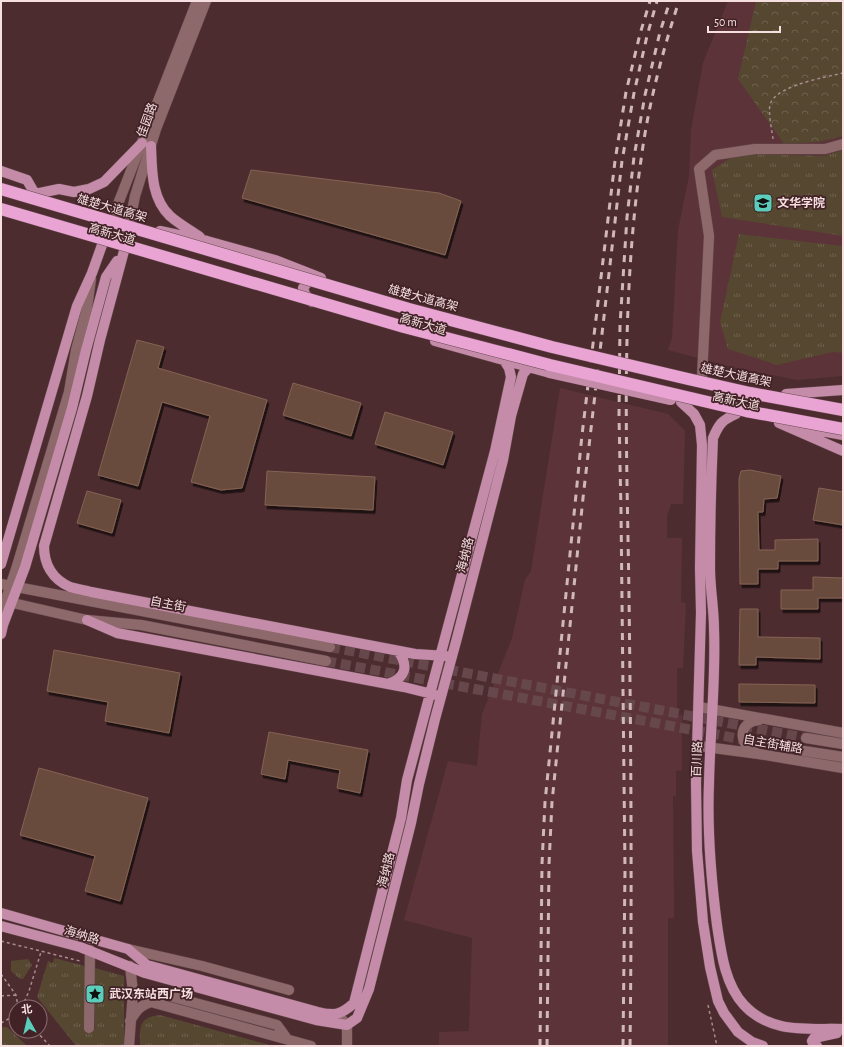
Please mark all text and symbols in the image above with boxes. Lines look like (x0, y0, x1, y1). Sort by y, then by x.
scale bar (708, 8, 780, 34)
text: 50 m (714, 16, 737, 28)
street label: 佳园路 (134, 101, 159, 139)
street label: 雄楚大道高架 (76, 191, 149, 224)
school or university icon: 文华学院 (752, 192, 774, 214)
place label: 文华学院 (777, 196, 825, 209)
street label: 高新大道 (87, 221, 137, 246)
street label: 雄楚大道高架 (387, 282, 460, 313)
street label: 高新大道 (398, 311, 448, 336)
street label: 雄楚大道高架 (700, 361, 773, 388)
street label: 高新大道 (711, 389, 761, 412)
street label: 海纳路 (454, 536, 475, 574)
street label: 自主街 (149, 594, 187, 613)
street label: 自主街辅路 (742, 732, 804, 755)
street label: 百川路 (689, 741, 704, 777)
street label: 海纳路 (375, 851, 396, 889)
street label: 海纳路 (63, 923, 101, 946)
place icon: 武汉东站西广场 (84, 983, 106, 1005)
place label: 武汉东站西广场 (109, 987, 193, 1000)
north arrow (8, 999, 48, 1039)
text: 北 (20, 1003, 33, 1016)

